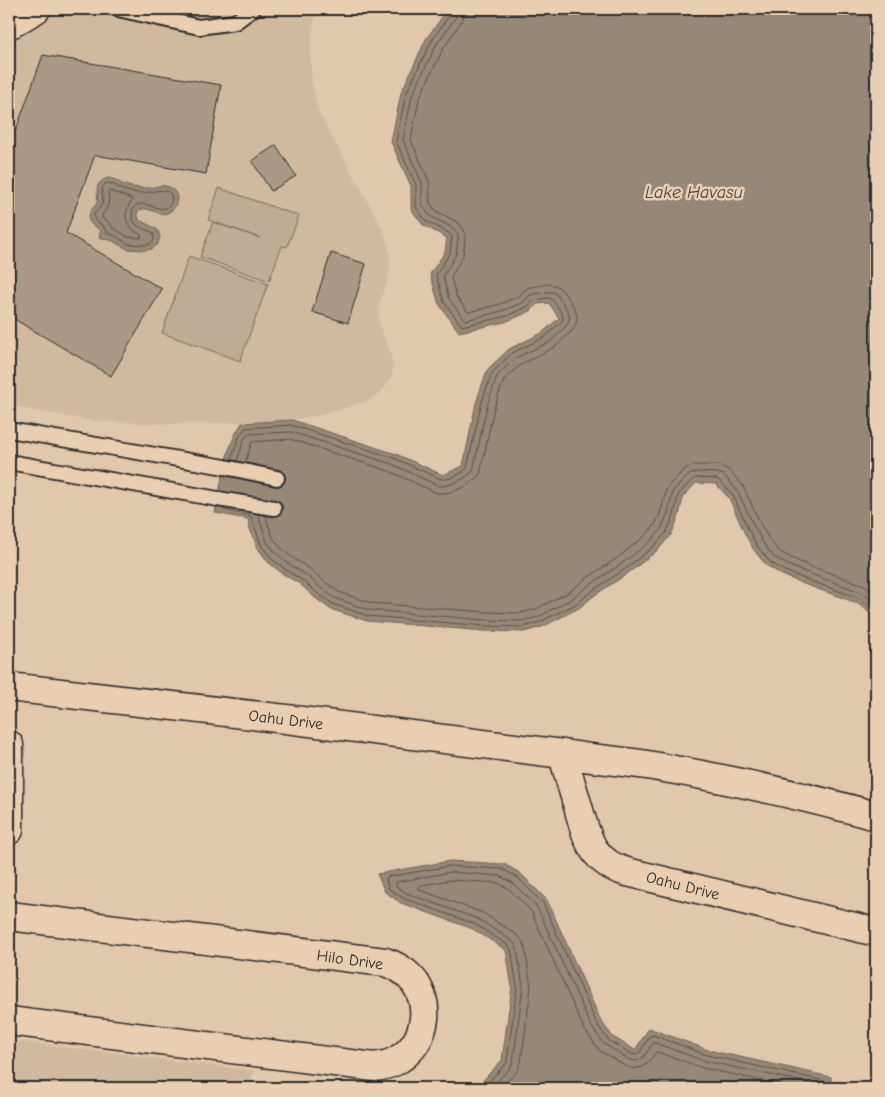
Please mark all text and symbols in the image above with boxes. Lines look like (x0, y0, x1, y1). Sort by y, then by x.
water label: Lake Havasu (645, 182, 743, 203)
street label: Oahu Drive (248, 706, 324, 734)
street label: Oahu Drive (644, 868, 721, 904)
street label: Hilo Drive (315, 946, 384, 974)

